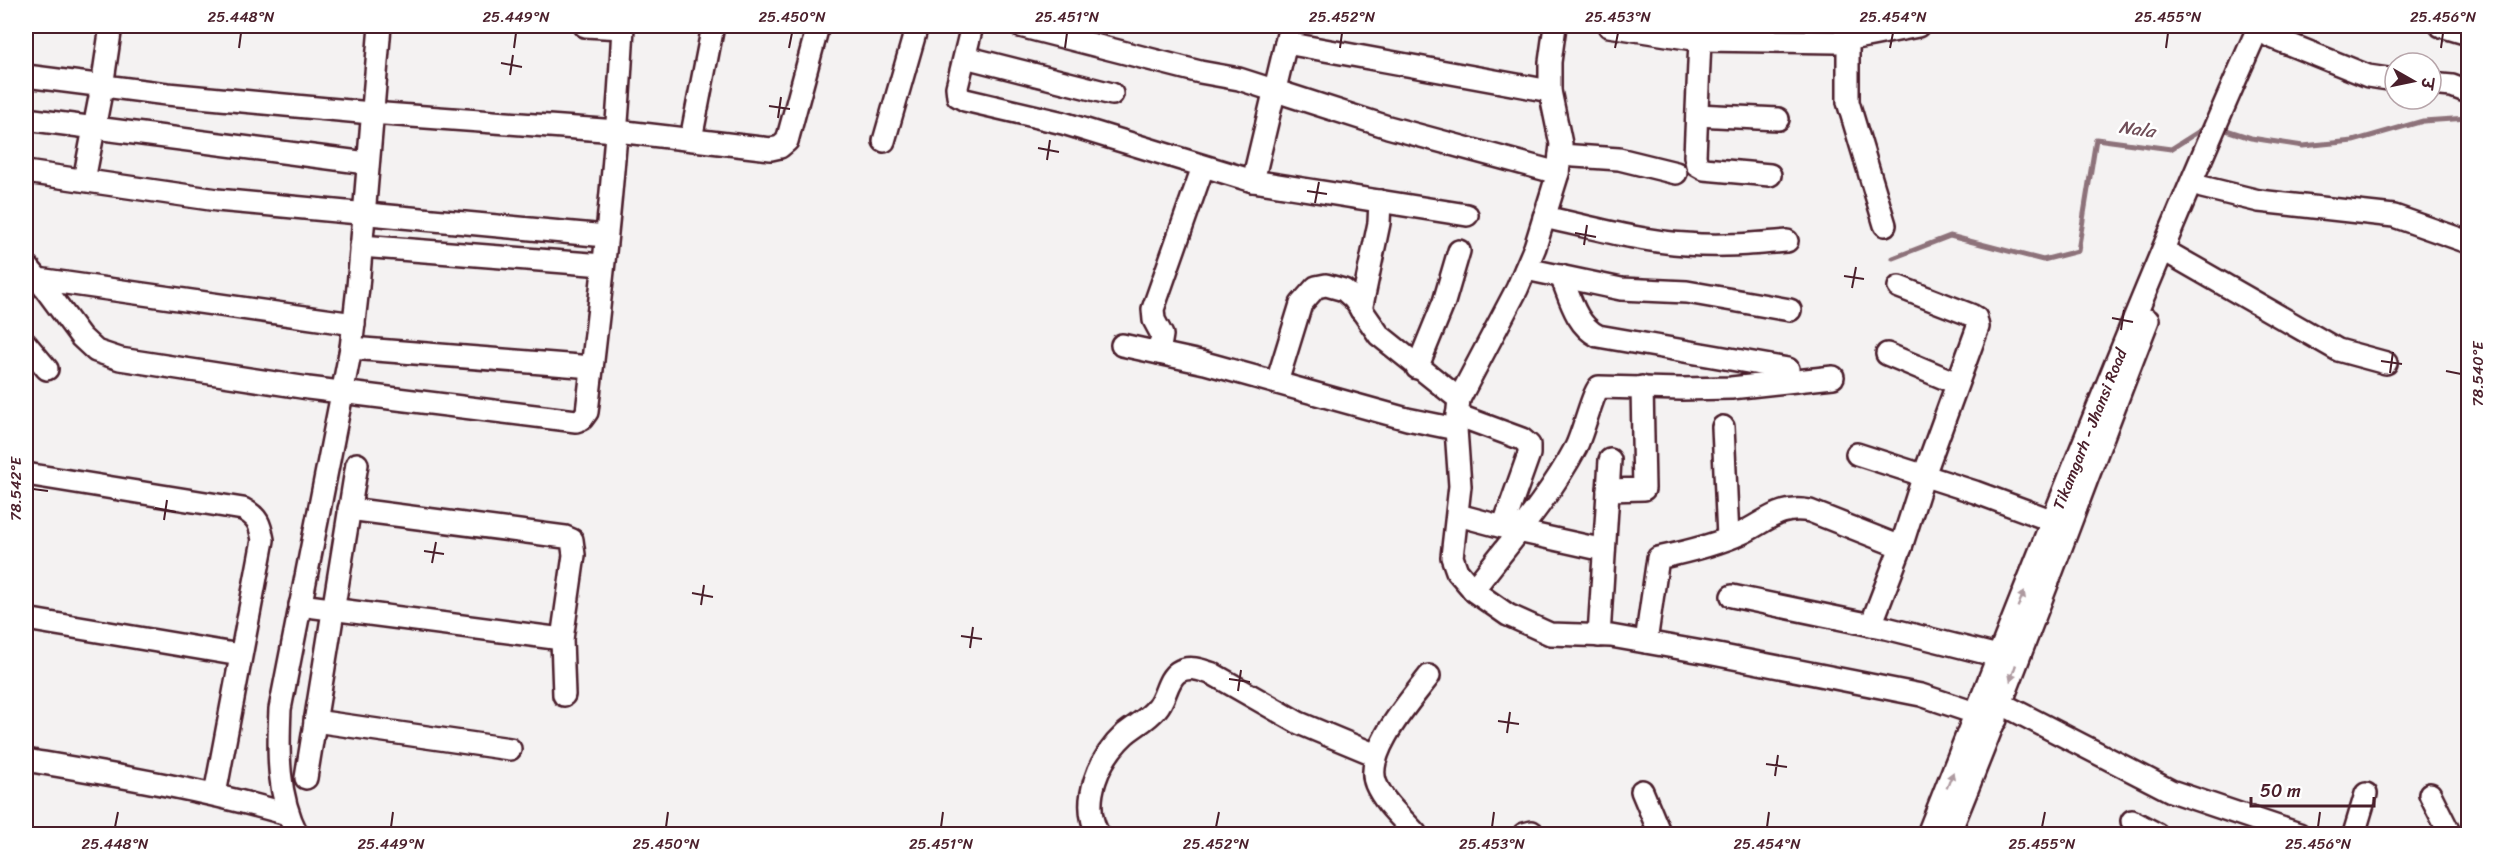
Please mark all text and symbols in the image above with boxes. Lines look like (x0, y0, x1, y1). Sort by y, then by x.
text: 25.448°N (208, 4, 275, 30)
text: 25.449°N (482, 4, 550, 30)
text: 25.450°N (758, 4, 826, 30)
text: 25.451°N (1035, 4, 1100, 30)
text: 25.452°N (1309, 4, 1376, 30)
text: 25.453°N (1585, 4, 1652, 30)
text: 25.454°N (1859, 4, 1927, 30)
text: 25.455°N (2135, 4, 2202, 30)
text: 25.456°N (2410, 4, 2477, 30)
north arrow (2383, 51, 2443, 111)
text: उ (2412, 74, 2443, 92)
water label: Nala (2117, 111, 2159, 148)
text: 78.540°E (2465, 340, 2491, 406)
street label: Tikamgarh - Jhansi Road (2044, 342, 2135, 514)
text: 78.542°E (3, 455, 29, 521)
one-way arrow (2016, 589, 2026, 607)
one-way arrow (2007, 664, 2017, 682)
scale bar (2251, 770, 2374, 808)
one-way arrow (1946, 771, 1955, 789)
text: 50 m (2260, 775, 2301, 807)
text: 25.448°N (82, 831, 149, 857)
text: 25.449°N (357, 831, 425, 857)
text: 25.450°N (632, 831, 700, 857)
text: 25.451°N (909, 831, 974, 857)
text: 25.452°N (1183, 831, 1250, 857)
text: 25.453°N (1459, 831, 1526, 857)
text: 25.454°N (1733, 831, 1801, 857)
text: 25.455°N (2009, 831, 2076, 857)
text: 25.456°N (2285, 831, 2352, 857)

